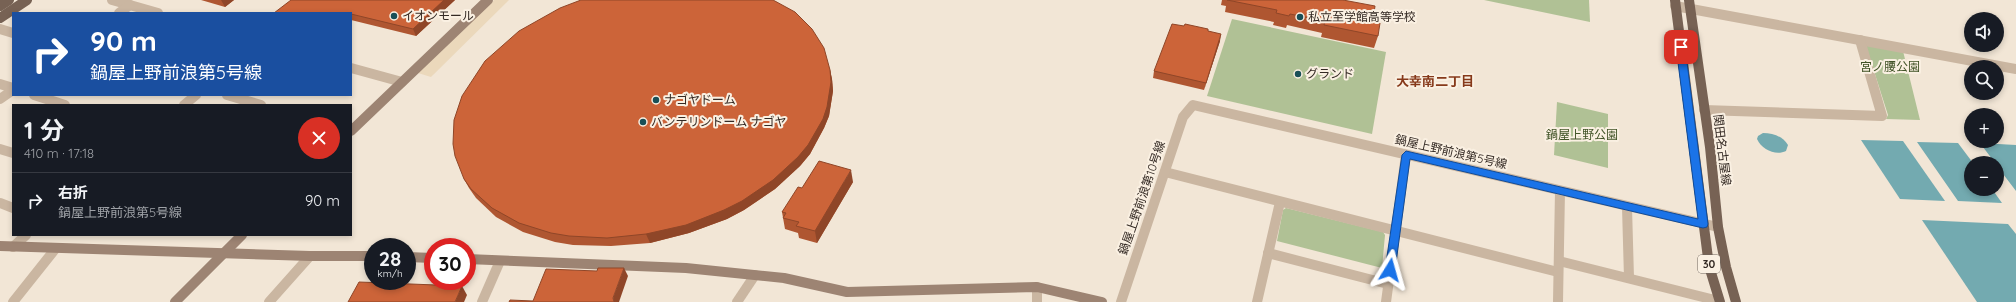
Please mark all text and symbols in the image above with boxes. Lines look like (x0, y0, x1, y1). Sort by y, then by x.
place label: イオンモール (402, 8, 474, 23)
place label: 私立至学館高等学校 (1308, 9, 1416, 24)
marker: イオンモール (389, 11, 399, 21)
marker: 私立至学館高等学校 (1295, 12, 1305, 22)
map controls (1964, 12, 2004, 196)
button: sound (1964, 12, 2004, 52)
text: 90 m (90, 23, 157, 58)
icon: right (24, 28, 76, 80)
pin (1664, 30, 1698, 64)
icon: arrive (1670, 36, 1692, 58)
park label: 宮ノ腰公園 (1860, 59, 1920, 74)
button: search (1964, 60, 2004, 100)
text: 鍋屋上野前浪第5号線 (90, 61, 262, 84)
place label: グランド (1306, 66, 1354, 81)
marker: グランド (1293, 69, 1303, 79)
district label: 大幸南二丁目 (1396, 73, 1474, 89)
place label: ナゴヤドーム (664, 92, 736, 107)
marker: ナゴヤドーム (651, 95, 661, 105)
button: + (1964, 108, 2004, 148)
street label: 関田名古屋線 (1711, 113, 1734, 187)
place label: バンテリンドーム ナゴヤ (651, 114, 787, 129)
text: 1 分 (24, 115, 64, 145)
button: close (298, 117, 340, 159)
marker: バンテリンドーム ナゴヤ (638, 117, 648, 127)
park label: 鍋屋上野公園 (1546, 127, 1618, 142)
street label: 鍋屋上野前浪第5号線 (1394, 131, 1509, 172)
street label: 鍋屋上野前浪第10号線 (1115, 139, 1168, 257)
text: 410 m · 17:18 (24, 145, 94, 161)
button: − (1964, 156, 2004, 196)
text: 右折 (58, 183, 88, 202)
icon: right (24, 190, 46, 212)
text: 90 m (305, 191, 340, 210)
text: 鍋屋上野前浪第5号線 (58, 204, 182, 220)
speed limit sign: 30 (424, 238, 476, 290)
text: 28 (379, 246, 401, 271)
position arrow (1369, 249, 1411, 291)
road number: 30 (1698, 255, 1720, 273)
text: km/h (377, 267, 403, 280)

